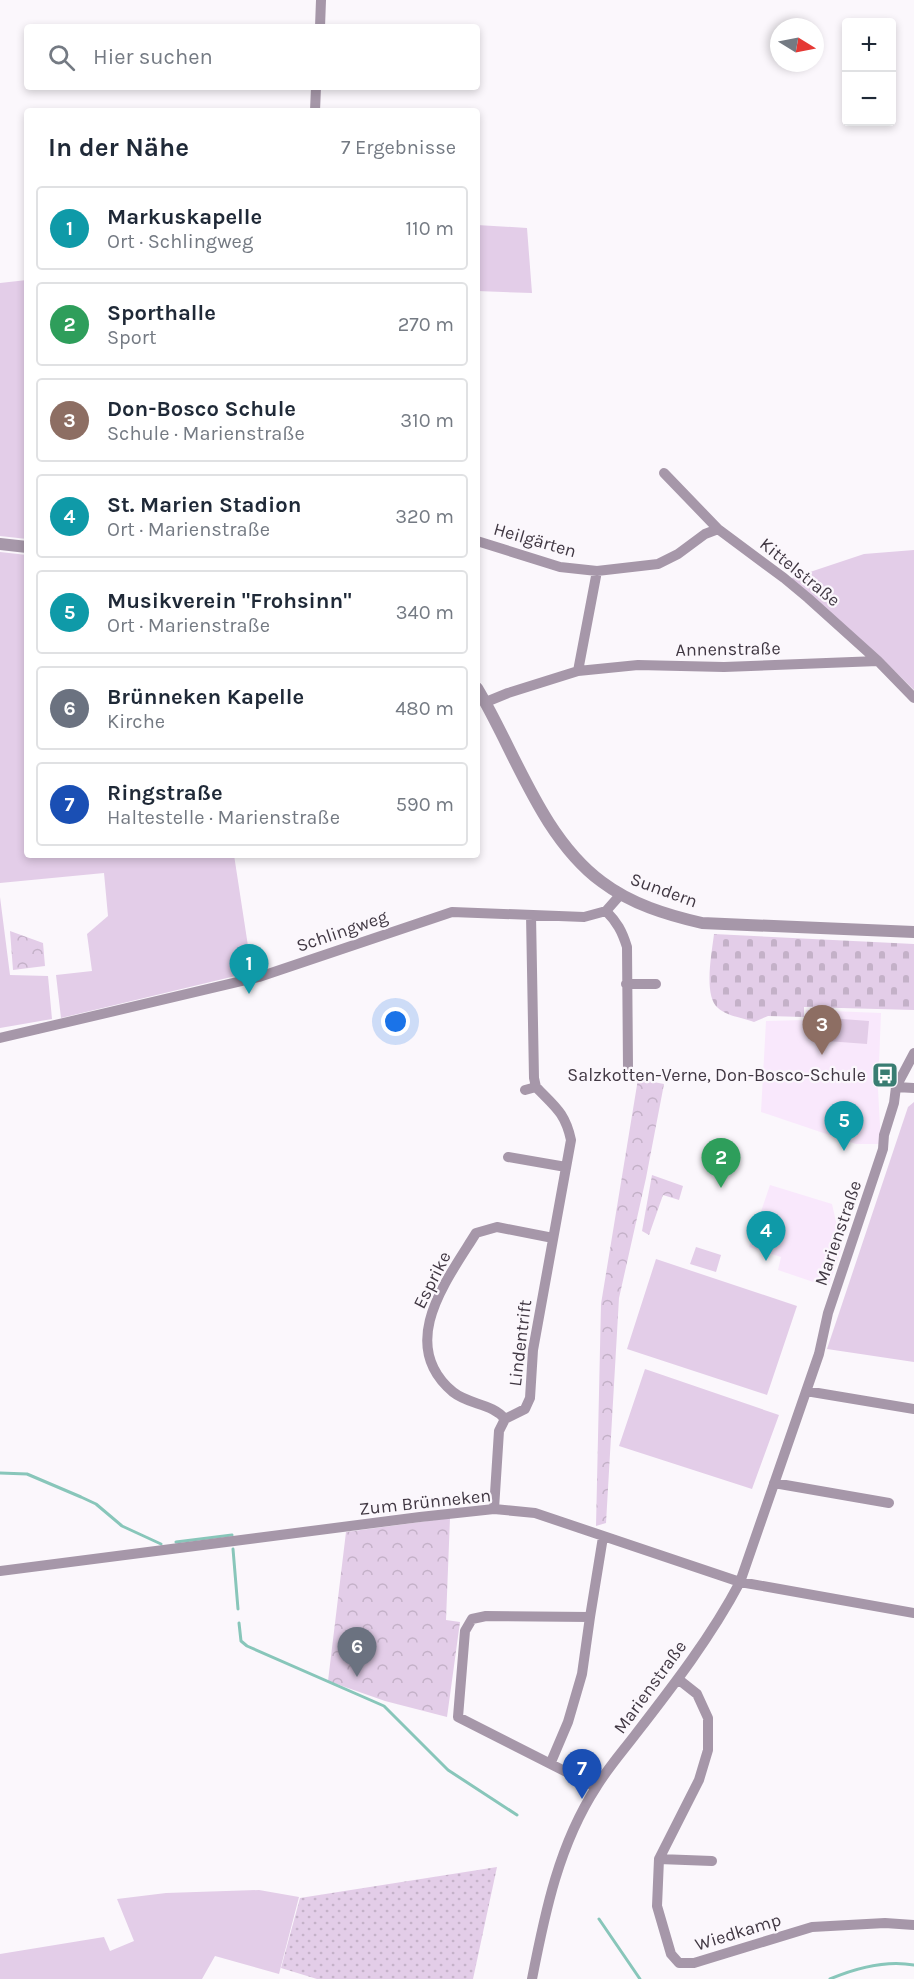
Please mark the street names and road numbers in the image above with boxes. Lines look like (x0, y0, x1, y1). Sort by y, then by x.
street label: Heilgärten (491, 518, 579, 562)
street label: Kittelstraße (755, 533, 845, 611)
street label: Annenstraße (675, 637, 781, 661)
street label: Sundern (627, 868, 701, 912)
street label: Schlingweg (294, 905, 390, 957)
street label: Marienstraße (810, 1177, 866, 1289)
street label: Esprike (408, 1248, 456, 1312)
street label: Lindentrift (504, 1298, 536, 1388)
street label: Zum Brünneken (358, 1484, 492, 1520)
street label: Marienstraße (609, 1636, 691, 1738)
street label: Wiedkamp (692, 1909, 784, 1955)

